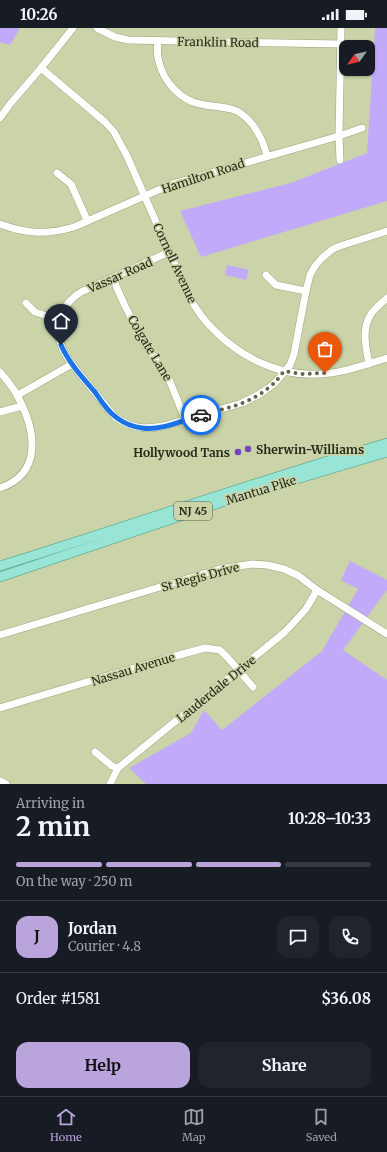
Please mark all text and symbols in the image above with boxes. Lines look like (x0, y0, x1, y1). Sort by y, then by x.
text: 10:26 (20, 5, 58, 24)
street label: Franklin Road (177, 34, 259, 50)
north arrow (339, 40, 375, 76)
map controls (339, 40, 375, 76)
street label: Hamilton Road (159, 155, 247, 197)
street label: Cornell Avenue (150, 221, 200, 305)
street label: Vassar Road (84, 254, 155, 296)
pin (44, 304, 78, 345)
icon: home (50, 310, 72, 332)
street label: Colgate Lane (125, 312, 175, 384)
pin (308, 332, 342, 373)
icon: bag (314, 338, 336, 360)
courier (181, 395, 221, 435)
icon: car (190, 404, 212, 426)
place label: Sherwin-Williams (256, 442, 364, 457)
marker: Sherwin-Williams (243, 444, 253, 454)
place label: Hollywood Tans (133, 445, 230, 460)
marker: Hollywood Tans (233, 447, 243, 457)
street label: Mantua Pike (224, 472, 298, 508)
road number: NJ 45 (174, 502, 212, 520)
street label: St Regis Drive (159, 559, 241, 595)
street label: Nassau Avenue (90, 649, 176, 689)
street label: Lauderdale Drive (173, 652, 259, 726)
text: Arriving in (16, 795, 85, 812)
text: 10:28–10:33 (288, 809, 371, 828)
text: 2 min (16, 810, 90, 843)
text: On the way · 250 m (16, 873, 133, 890)
button: chat (277, 916, 319, 958)
button: phone (329, 916, 371, 958)
text: Jordan (68, 919, 117, 938)
text: J (34, 927, 40, 946)
text: Courier · 4.8 (68, 938, 141, 955)
text: Order #1581 (16, 989, 100, 1008)
text: $36.08 (321, 989, 371, 1008)
button: Help (16, 1042, 190, 1088)
button: Share (198, 1042, 371, 1088)
tab: Home (50, 1106, 82, 1144)
tab: Map (182, 1106, 205, 1144)
tab: Saved (306, 1106, 337, 1144)

